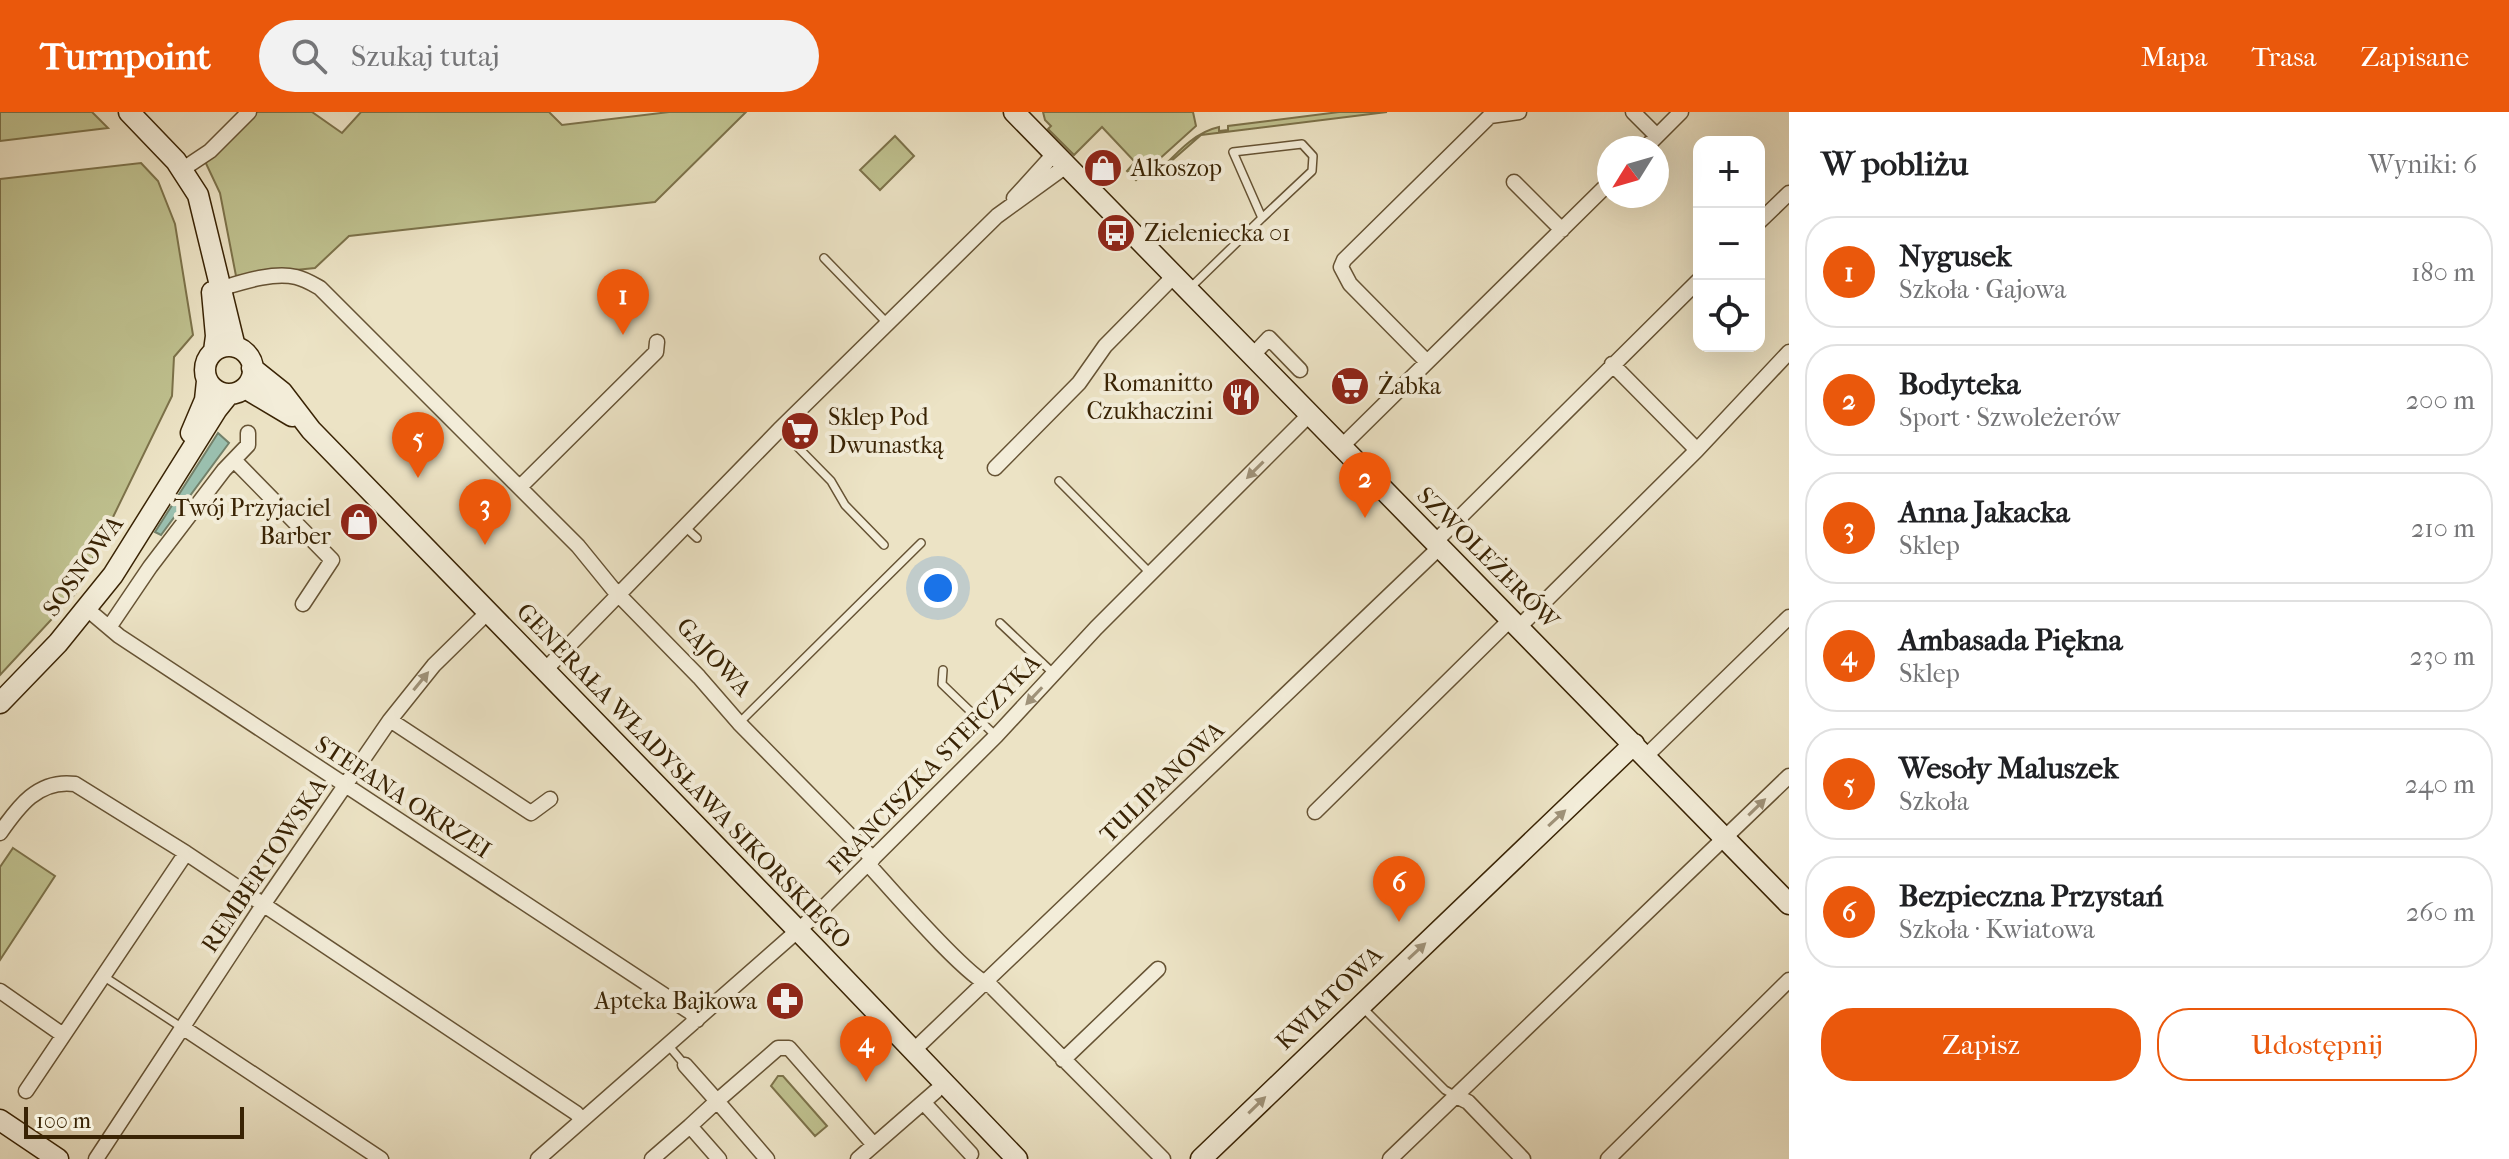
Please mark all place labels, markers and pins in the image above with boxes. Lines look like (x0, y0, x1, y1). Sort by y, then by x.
shop icon: Alkoszop (1082, 147, 1124, 189)
place label: Alkoszop (1130, 154, 1222, 182)
bus stop icon: Zieleniecka 01 (1095, 212, 1137, 254)
place label: Zieleniecka 01 (1144, 219, 1291, 247)
pin: 1 (597, 269, 649, 335)
supermarket icon: Żabka (1329, 365, 1371, 407)
place label: Romanitto Czukhaczini (1087, 369, 1213, 425)
place label: Żabka (1378, 371, 1442, 400)
restaurant icon: Romanitto Czukhaczini (1220, 376, 1262, 418)
place label: Sklep Pod Dwunastką (828, 403, 945, 460)
supermarket icon: Sklep Pod Dwunastką (779, 410, 821, 452)
pin: 5 (392, 412, 444, 478)
pin: 2 (1339, 452, 1391, 518)
pin: 3 (459, 479, 511, 545)
place label: Twój Przyjaciel Barber (173, 494, 332, 550)
shop icon: Twój Przyjaciel Barber (338, 501, 380, 543)
pin: 6 (1373, 856, 1425, 922)
pharmacy icon: Apteka Bajkowa (764, 980, 806, 1022)
place label: Apteka Bajkowa (593, 987, 758, 1015)
pin: 4 (840, 1016, 892, 1082)

